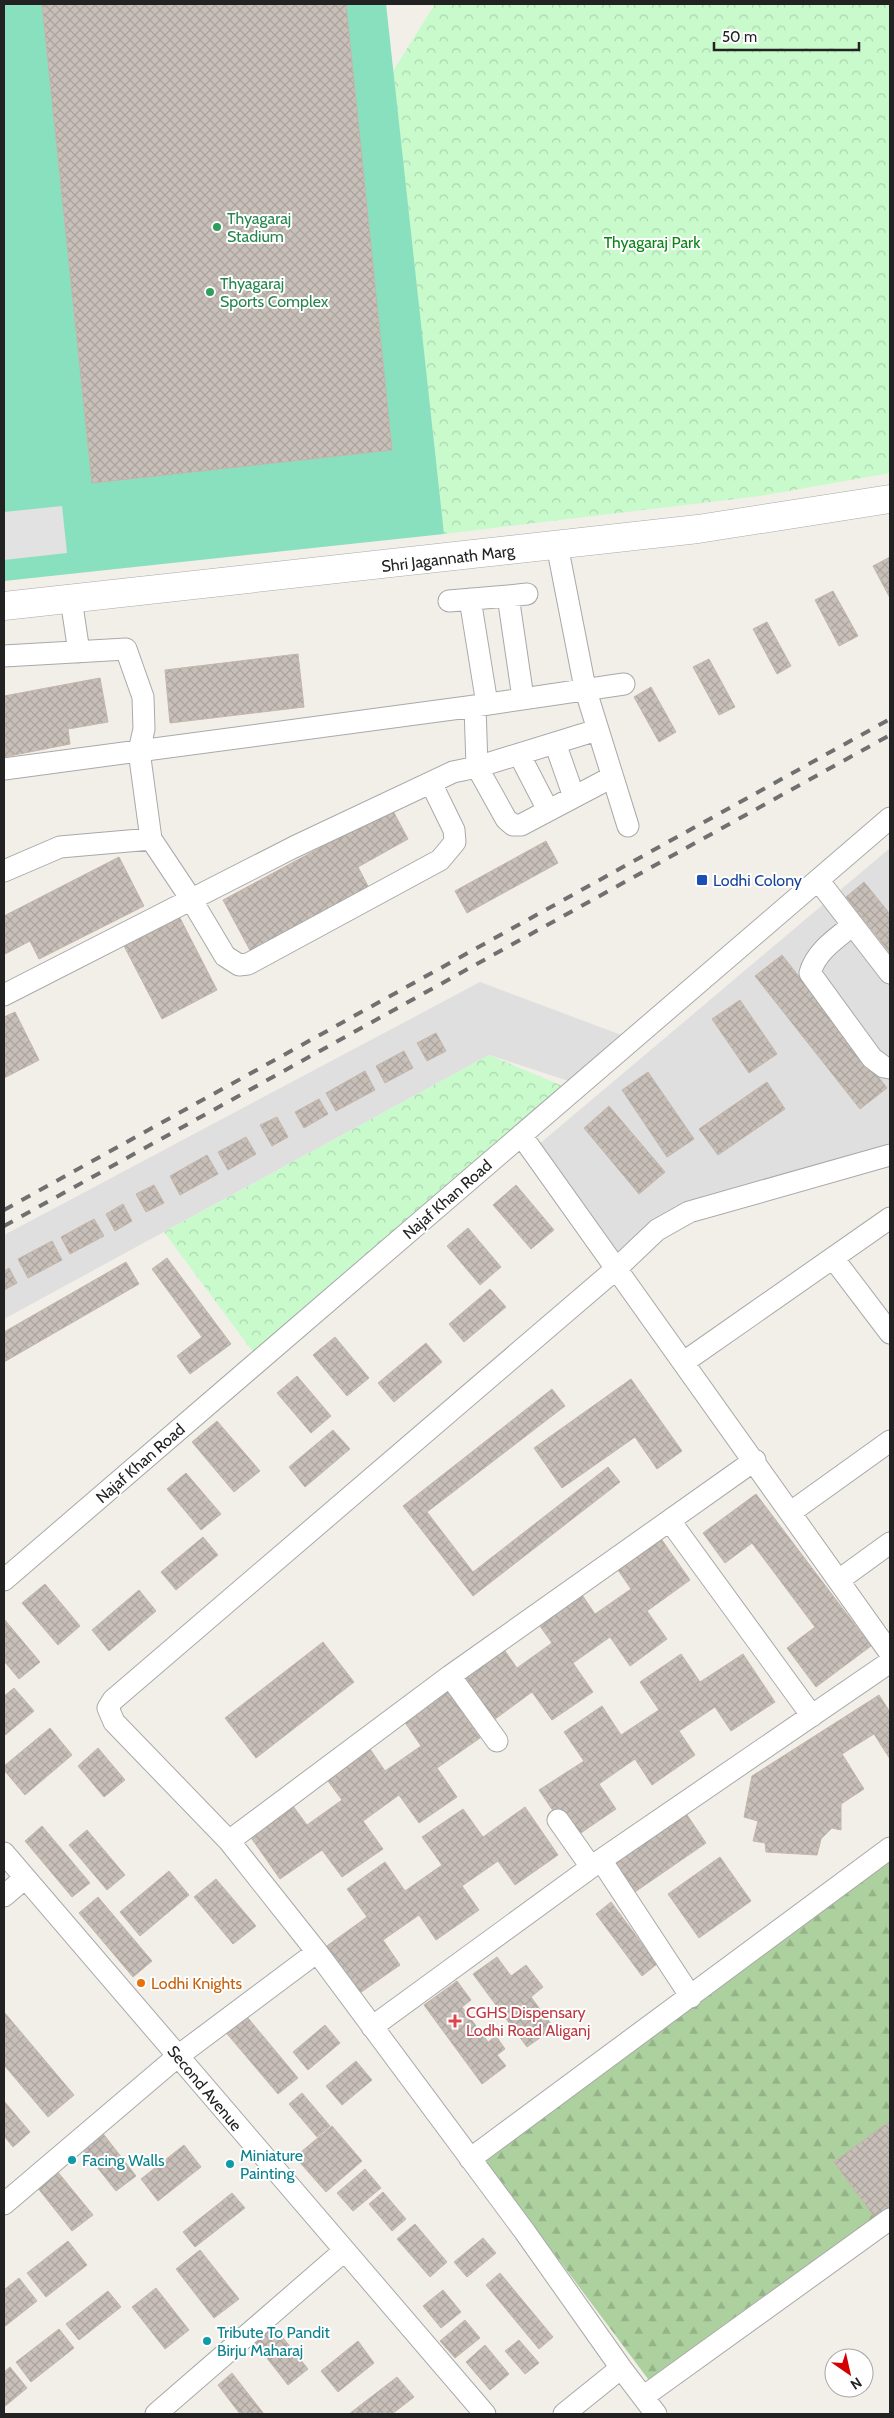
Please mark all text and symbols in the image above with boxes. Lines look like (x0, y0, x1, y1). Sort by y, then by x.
scale bar (714, 20, 859, 52)
text: 50 m (722, 28, 757, 46)
place label: Thyagaraj Stadium (227, 209, 291, 246)
marker: Thyagaraj Stadium (211, 221, 223, 233)
park label: Thyagaraj Park (604, 233, 701, 252)
place label: Thyagaraj Sports Complex (220, 274, 329, 311)
marker: Thyagaraj Sports Complex (204, 286, 216, 298)
street label: Shri Jagannath Marg (381, 541, 517, 576)
place label: Lodhi Colony (713, 871, 802, 890)
marker: Lodhi Colony (695, 873, 709, 887)
street label: Najaf Khan Road (399, 1156, 496, 1243)
street label: Najaf Khan Road (92, 1420, 189, 1507)
place label: Lodhi Knights (151, 1974, 242, 1993)
marker: Lodhi Knights (135, 1977, 147, 1989)
place label: CGHS Dispensary Lodhi Road Aliganj (466, 2003, 590, 2040)
marker: CGHS Dispensary Lodhi Road Aliganj (448, 2014, 462, 2028)
street label: Second Avenue (163, 2042, 246, 2135)
place label: Miniature Painting (240, 2146, 303, 2183)
place label: Facing Walls (82, 2151, 165, 2170)
marker: Facing Walls (66, 2154, 78, 2166)
marker: Miniature Painting (224, 2158, 236, 2170)
place label: Tribute To Pandit Birju Maharaj (217, 2323, 330, 2360)
marker: Tribute To Pandit Birju Maharaj (201, 2335, 213, 2347)
north arrow (824, 2348, 874, 2398)
text: N (847, 2374, 865, 2394)

